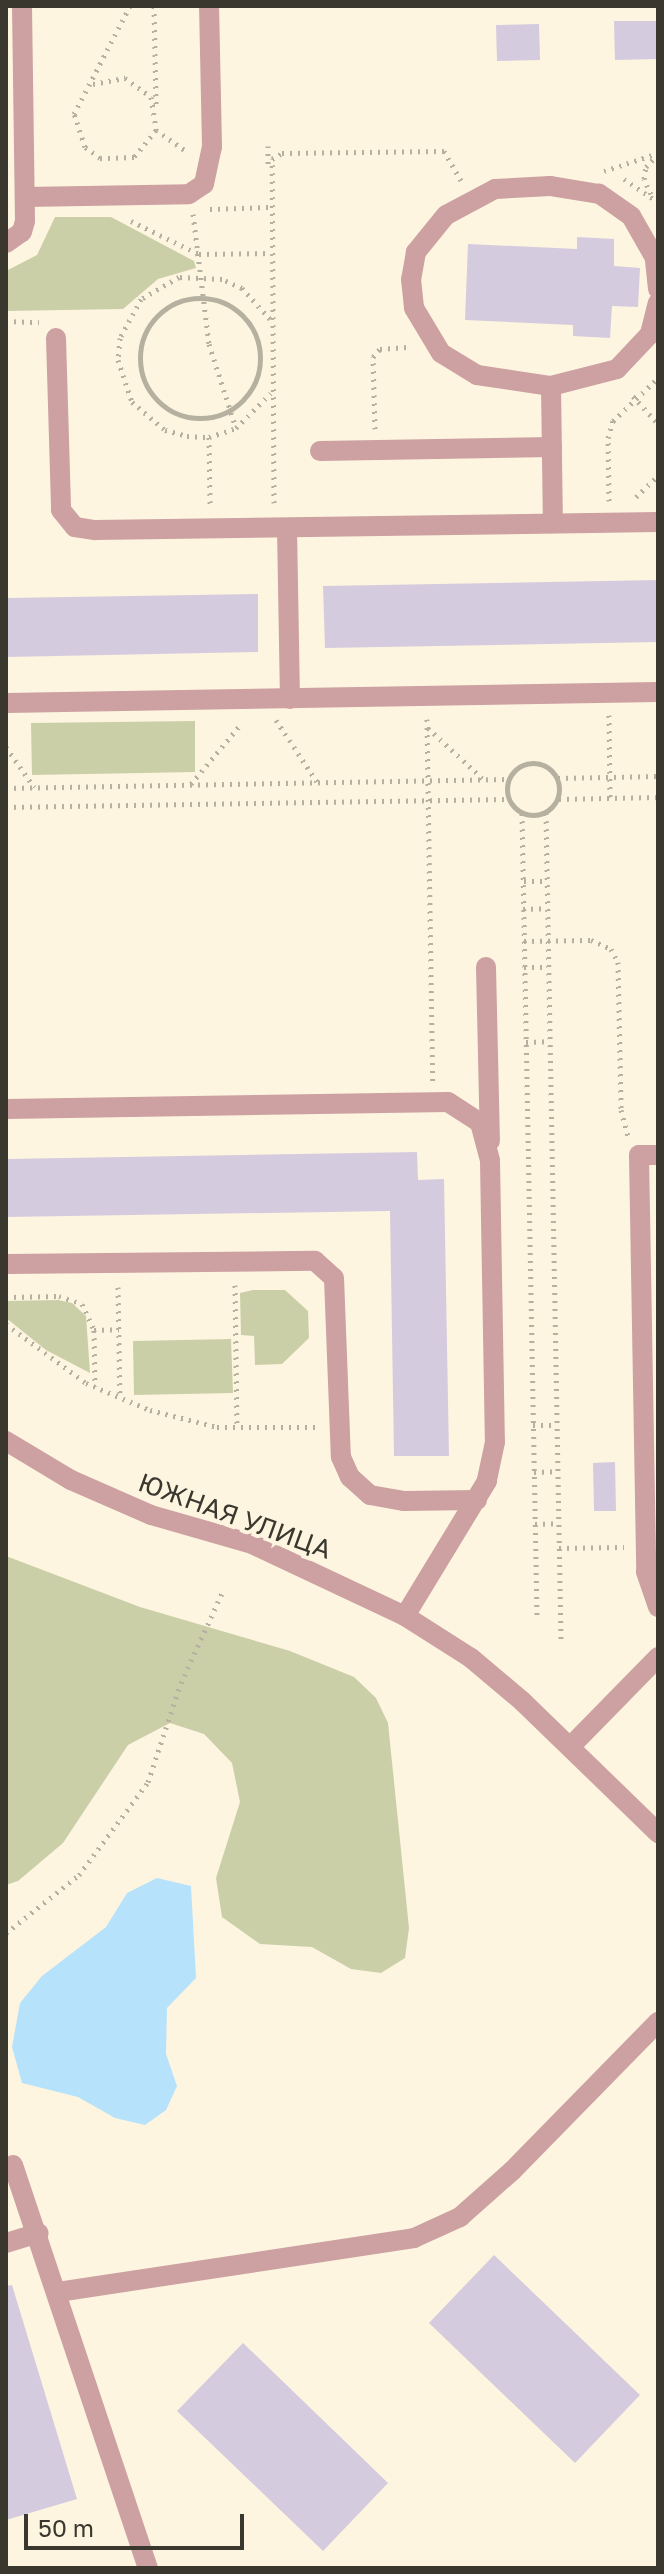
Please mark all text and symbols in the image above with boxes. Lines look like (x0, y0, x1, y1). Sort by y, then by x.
street label: ЮЖНАЯ УЛИЦА (134, 1467, 336, 1565)
scale bar (28, 2498, 248, 2548)
text: 50 m (38, 2513, 94, 2542)

